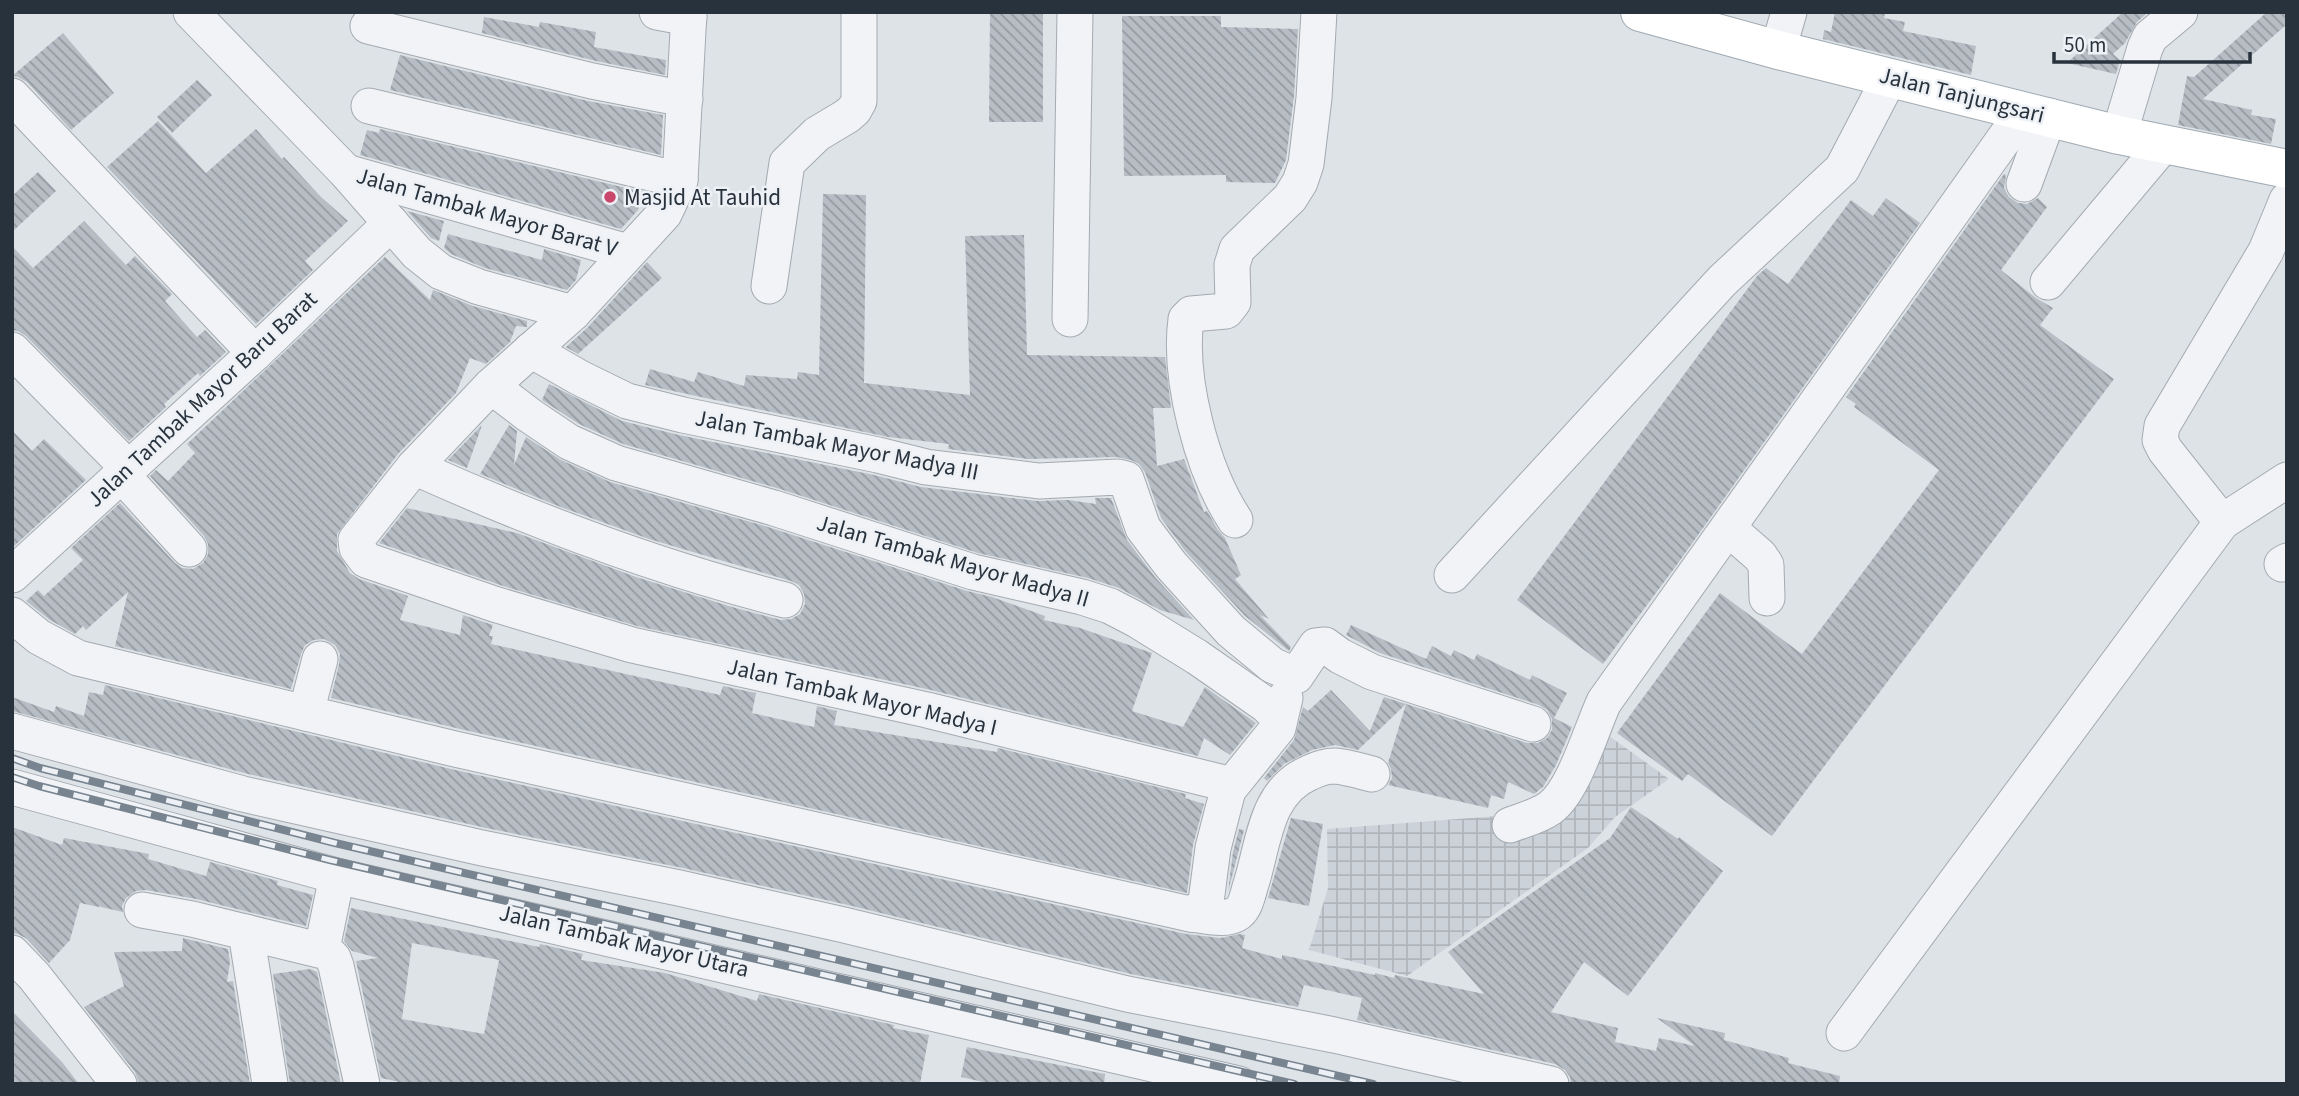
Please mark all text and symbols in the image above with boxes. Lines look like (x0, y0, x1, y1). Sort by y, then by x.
scale bar (2054, 21, 2250, 65)
text: 50 m (2064, 30, 2106, 60)
street label: Jalan Tanjungsari (1876, 59, 2048, 131)
street label: Jalan Tambak Mayor Barat V (352, 159, 622, 265)
place label: Masjid At Tauhid (624, 181, 781, 214)
marker: Masjid At Tauhid (602, 189, 618, 205)
street label: Jalan Tambak Mayor Baru Barat (79, 283, 325, 515)
street label: Jalan Tambak Mayor Madya III (692, 401, 982, 489)
street label: Jalan Tambak Mayor Madya II (813, 506, 1093, 616)
street label: Jalan Tambak Mayor Madya I (724, 650, 1000, 744)
street label: Jalan Tambak Mayor Utara (496, 896, 752, 986)

